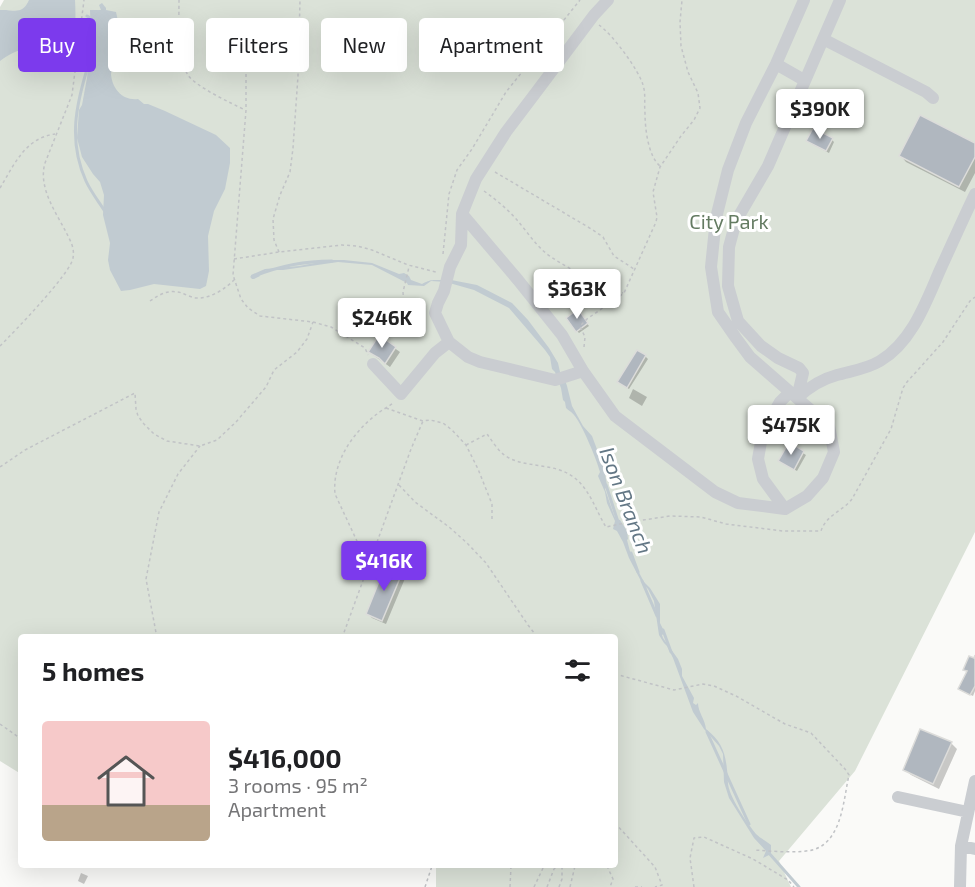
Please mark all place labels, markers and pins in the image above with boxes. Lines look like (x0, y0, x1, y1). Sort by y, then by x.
pin: $390K (778, 89, 862, 140)
pin: $363K (535, 269, 619, 320)
pin: $246K (340, 298, 424, 349)
pin: $475K (749, 405, 833, 456)
pin: $416K (342, 541, 426, 592)

